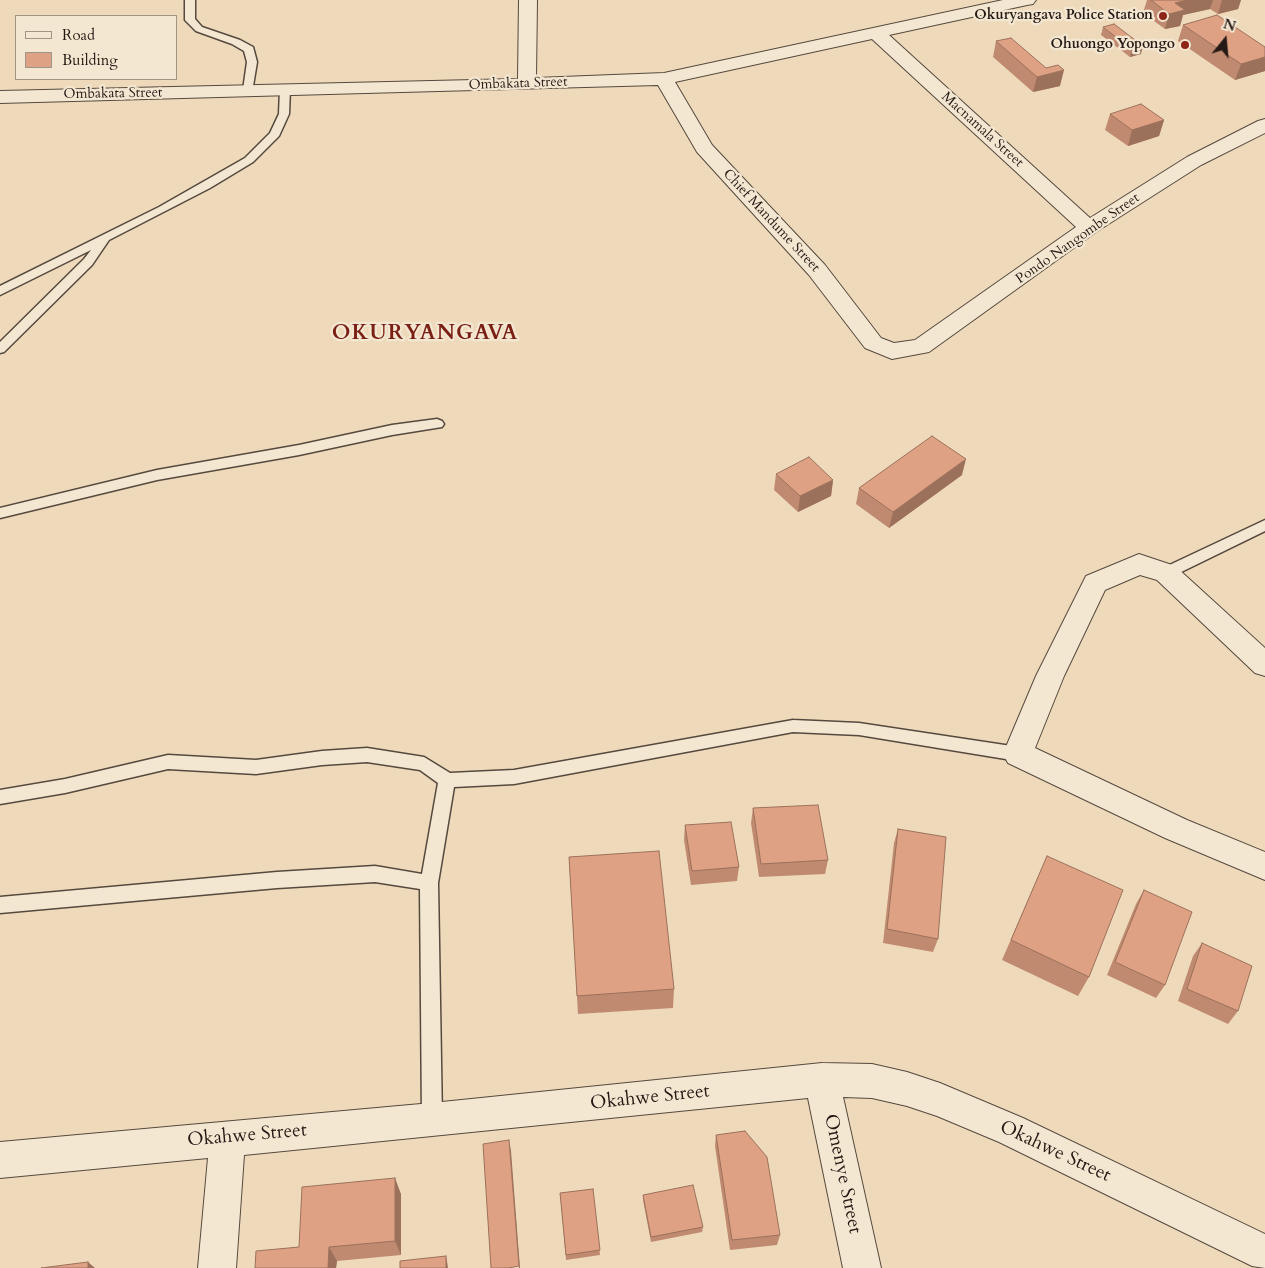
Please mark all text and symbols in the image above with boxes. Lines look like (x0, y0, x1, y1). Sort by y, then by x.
place label: Okuryangava Police Station (974, 8, 1153, 24)
marker: Okuryangava Police Station (1157, 10, 1169, 22)
text: N (1221, 14, 1238, 36)
legend (15, 15, 178, 80)
north arrow (1200, 15, 1250, 65)
text: Road (62, 25, 95, 45)
place label: Ohuongo Yopongo (1051, 37, 1175, 53)
marker: Ohuongo Yopongo (1179, 39, 1191, 51)
text: Building (62, 50, 118, 70)
street label: Ombakata Street (468, 74, 568, 94)
street label: Ombakata Street (63, 85, 163, 103)
street label: Macnamala Street (938, 89, 1026, 171)
street label: Chief Mandume Street (719, 166, 823, 276)
street label: Pondo Nangombe Street (1013, 190, 1143, 288)
district label: OKURYANGAVA (330, 321, 520, 347)
street label: Okahwe Street (589, 1080, 711, 1116)
street label: Omenye Street (818, 1112, 866, 1236)
street label: Okahwe Street (996, 1116, 1114, 1188)
street label: Okahwe Street (186, 1119, 308, 1153)

